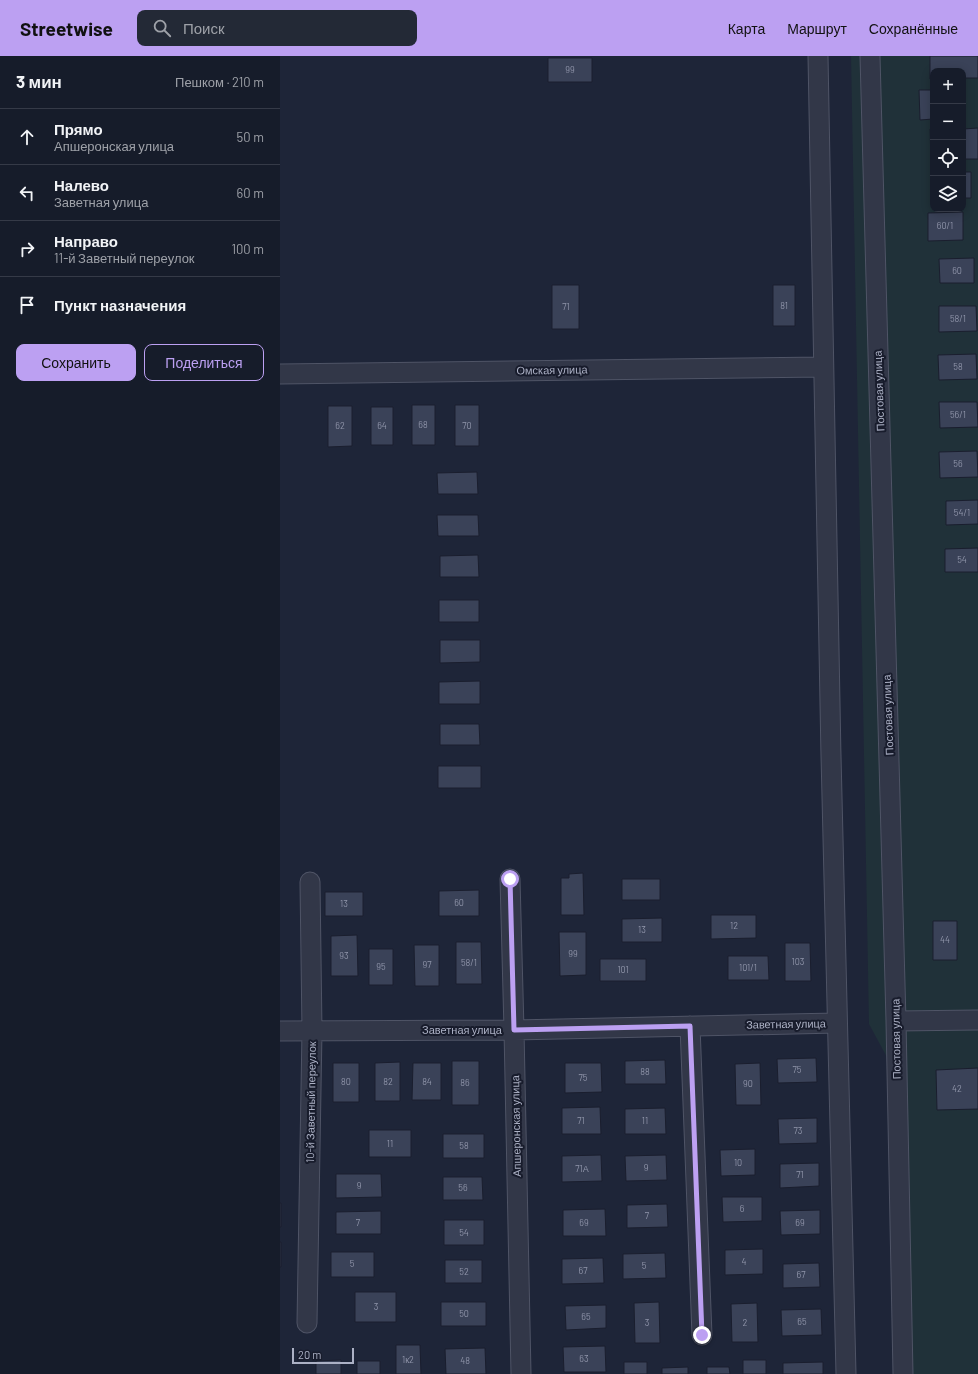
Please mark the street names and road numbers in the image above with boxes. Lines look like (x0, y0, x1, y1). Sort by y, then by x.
street label: Постовая улица (871, 350, 886, 432)
street label: Омская улица (516, 362, 589, 377)
street label: Постовая улица (880, 674, 895, 756)
street label: Постовая улица (888, 998, 903, 1080)
street label: Заветная улица (746, 1016, 827, 1031)
street label: Заветная улица (422, 1023, 503, 1036)
street label: 10-й Заветный переулок (303, 1041, 318, 1163)
street label: Апшеронская улица (508, 1074, 523, 1177)

